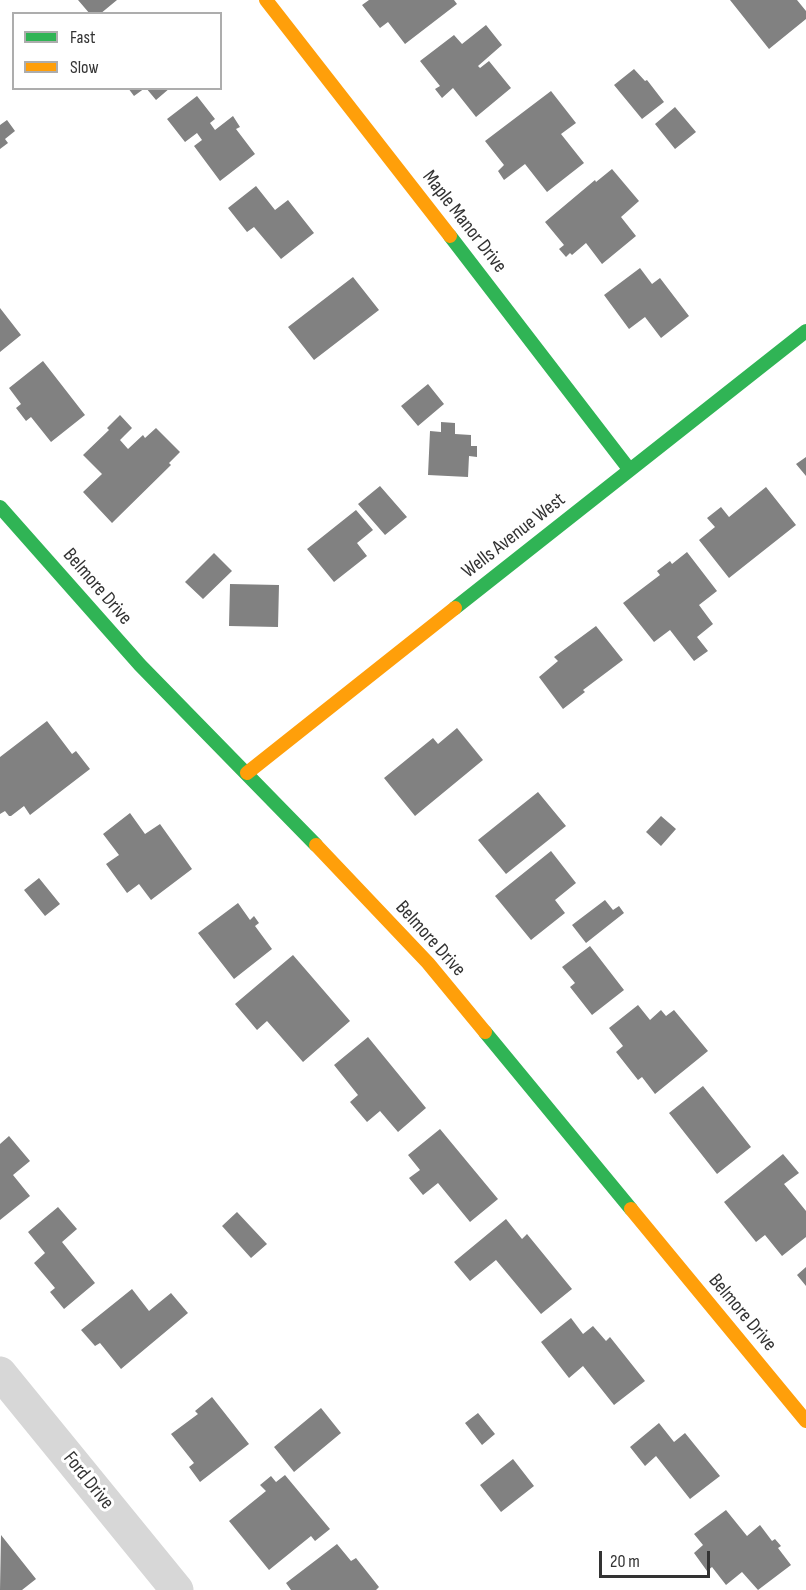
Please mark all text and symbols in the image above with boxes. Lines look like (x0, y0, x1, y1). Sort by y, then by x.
legend (12, 12, 222, 90)
text: Fast (70, 27, 95, 48)
text: Slow (70, 57, 99, 78)
street label: Maple Manor Drive (417, 166, 511, 278)
street label: Wells Avenue West (458, 488, 570, 584)
street label: Belmore Drive (57, 544, 137, 630)
street label: Belmore Drive (390, 896, 470, 982)
street label: Belmore Drive (703, 1270, 781, 1356)
street label: Ford Drive (57, 1447, 119, 1515)
scale bar (602, 1539, 713, 1577)
text: 20 m (610, 1551, 640, 1572)

